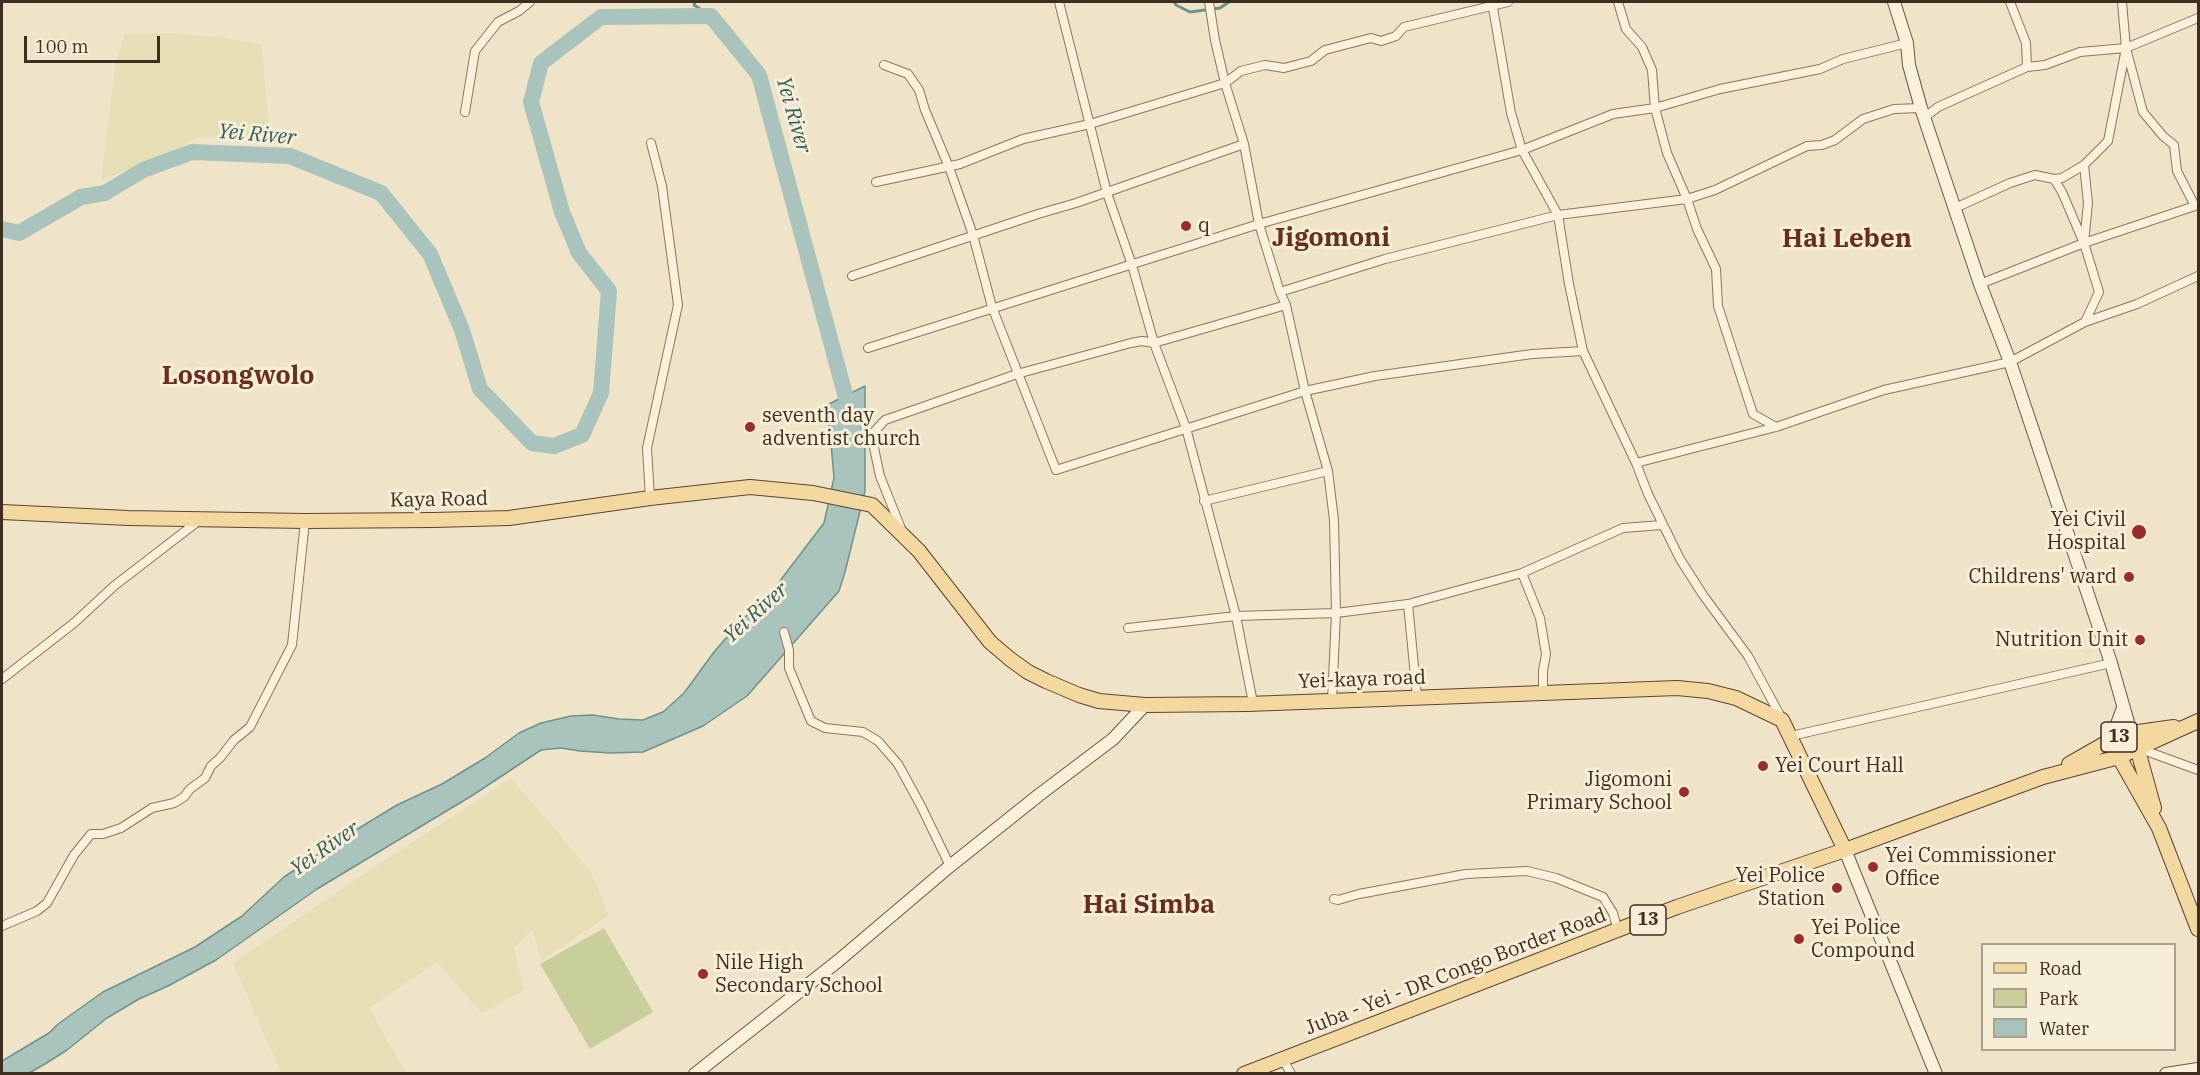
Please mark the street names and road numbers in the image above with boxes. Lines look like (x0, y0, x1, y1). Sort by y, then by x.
street label: Kaya Road (390, 487, 488, 513)
street label: Yei-kaya road (1298, 666, 1426, 694)
road number: 13 (2101, 722, 2137, 752)
street label: Juba - Yei - DR Congo Border Road (1302, 903, 1610, 1041)
road number: 13 (1630, 905, 1666, 935)

